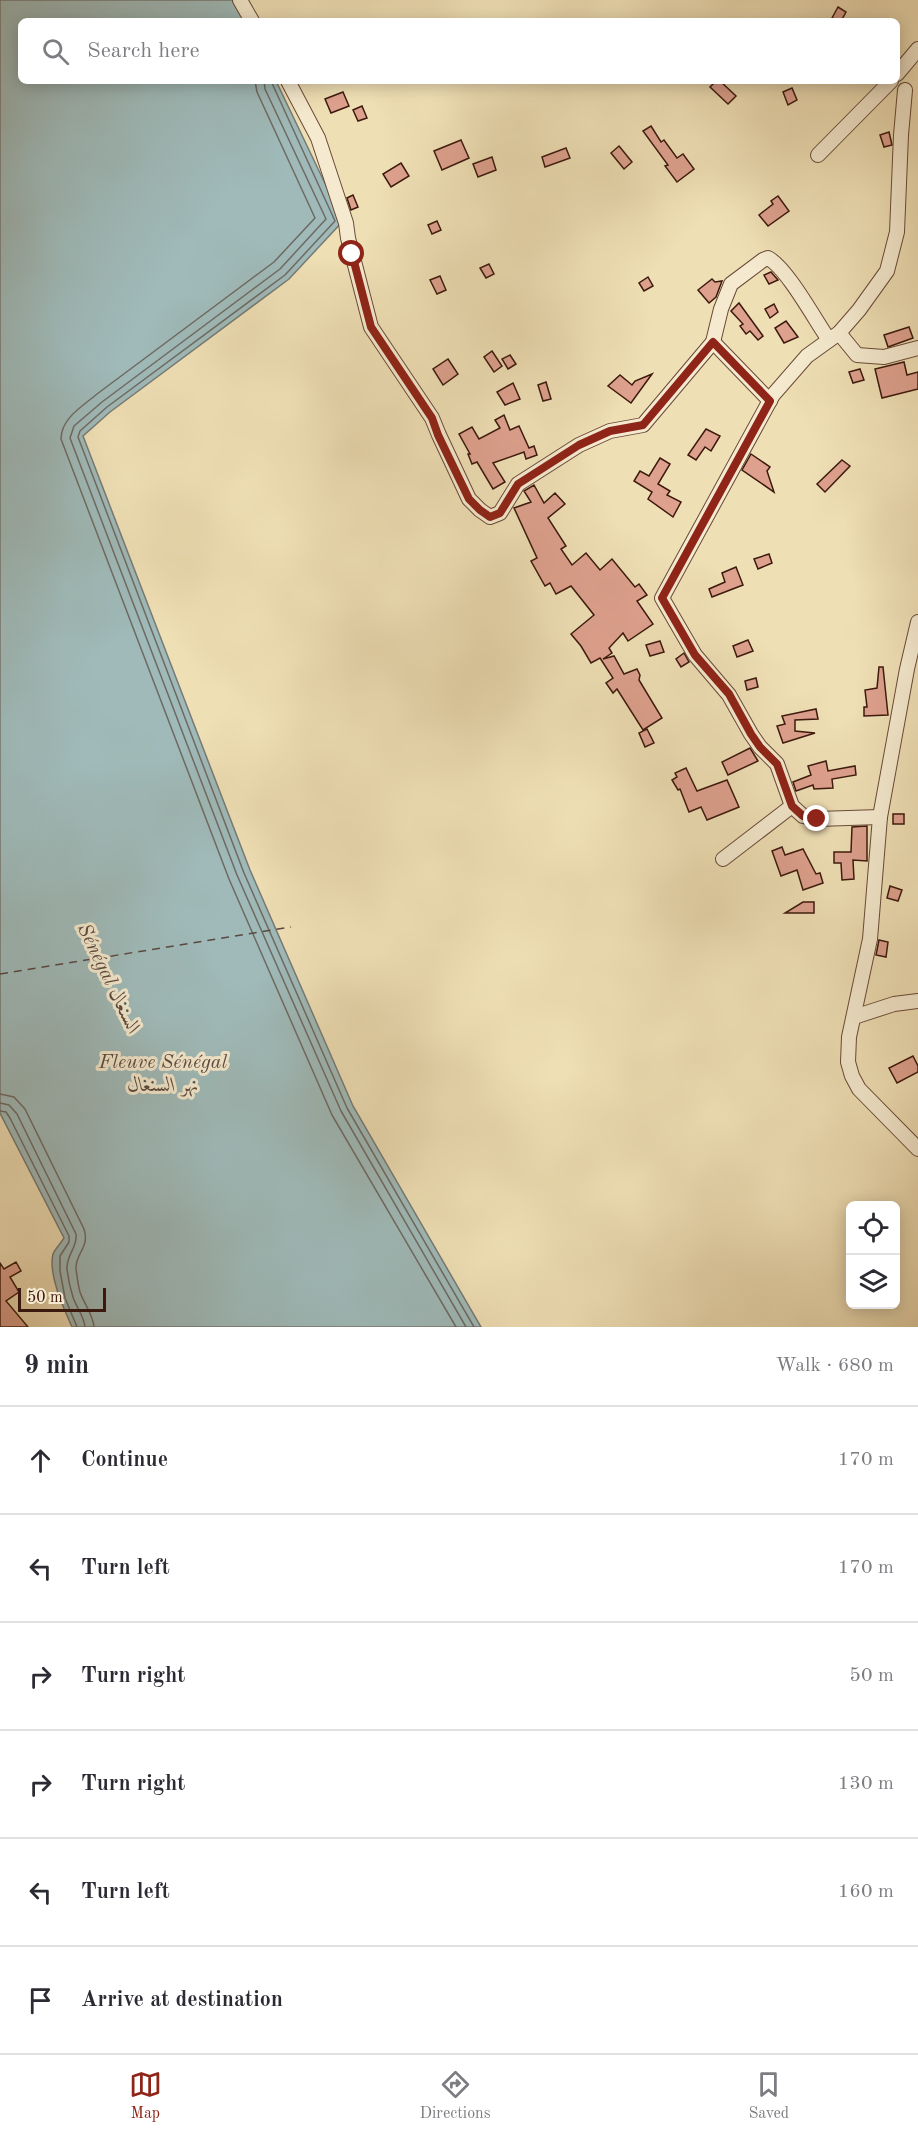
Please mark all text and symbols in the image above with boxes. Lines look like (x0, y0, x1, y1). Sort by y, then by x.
search box (18, 18, 900, 84)
icon: search (39, 35, 72, 68)
text: Search here (87, 40, 200, 62)
route start (338, 240, 364, 266)
route end (803, 805, 829, 831)
water label: Sénégal السنغال (73, 920, 144, 1037)
water label: Fleuve Sénégal نهر السنغال (98, 1053, 228, 1097)
map controls (846, 1201, 900, 1309)
button: locate (846, 1201, 900, 1255)
button: layers (846, 1255, 900, 1309)
scale bar (18, 1285, 106, 1312)
text: 50 m (27, 1290, 63, 1306)
text: 9 min (24, 1353, 89, 1379)
text: Walk · 680 m (775, 1356, 894, 1376)
icon: ahead (24, 1444, 57, 1477)
text: Continue (81, 1449, 168, 1471)
text: 170 m (838, 1450, 894, 1470)
icon: left (24, 1552, 57, 1585)
text: Turn left (81, 1557, 170, 1579)
text: 170 m (838, 1558, 894, 1578)
icon: right (24, 1660, 57, 1693)
text: Turn right (81, 1665, 185, 1687)
text: 50 m (849, 1666, 894, 1686)
icon: right (24, 1768, 57, 1801)
text: Turn right (81, 1773, 185, 1795)
text: 130 m (838, 1774, 894, 1794)
icon: left (24, 1876, 57, 1909)
text: Turn left (81, 1881, 170, 1903)
text: 160 m (838, 1882, 894, 1902)
icon: arrive (24, 1984, 57, 2017)
text: Arrive at destination (81, 1989, 283, 2011)
tab: Map (129, 2068, 162, 2124)
tab: Directions (420, 2068, 491, 2124)
tab: Saved (748, 2068, 789, 2124)

